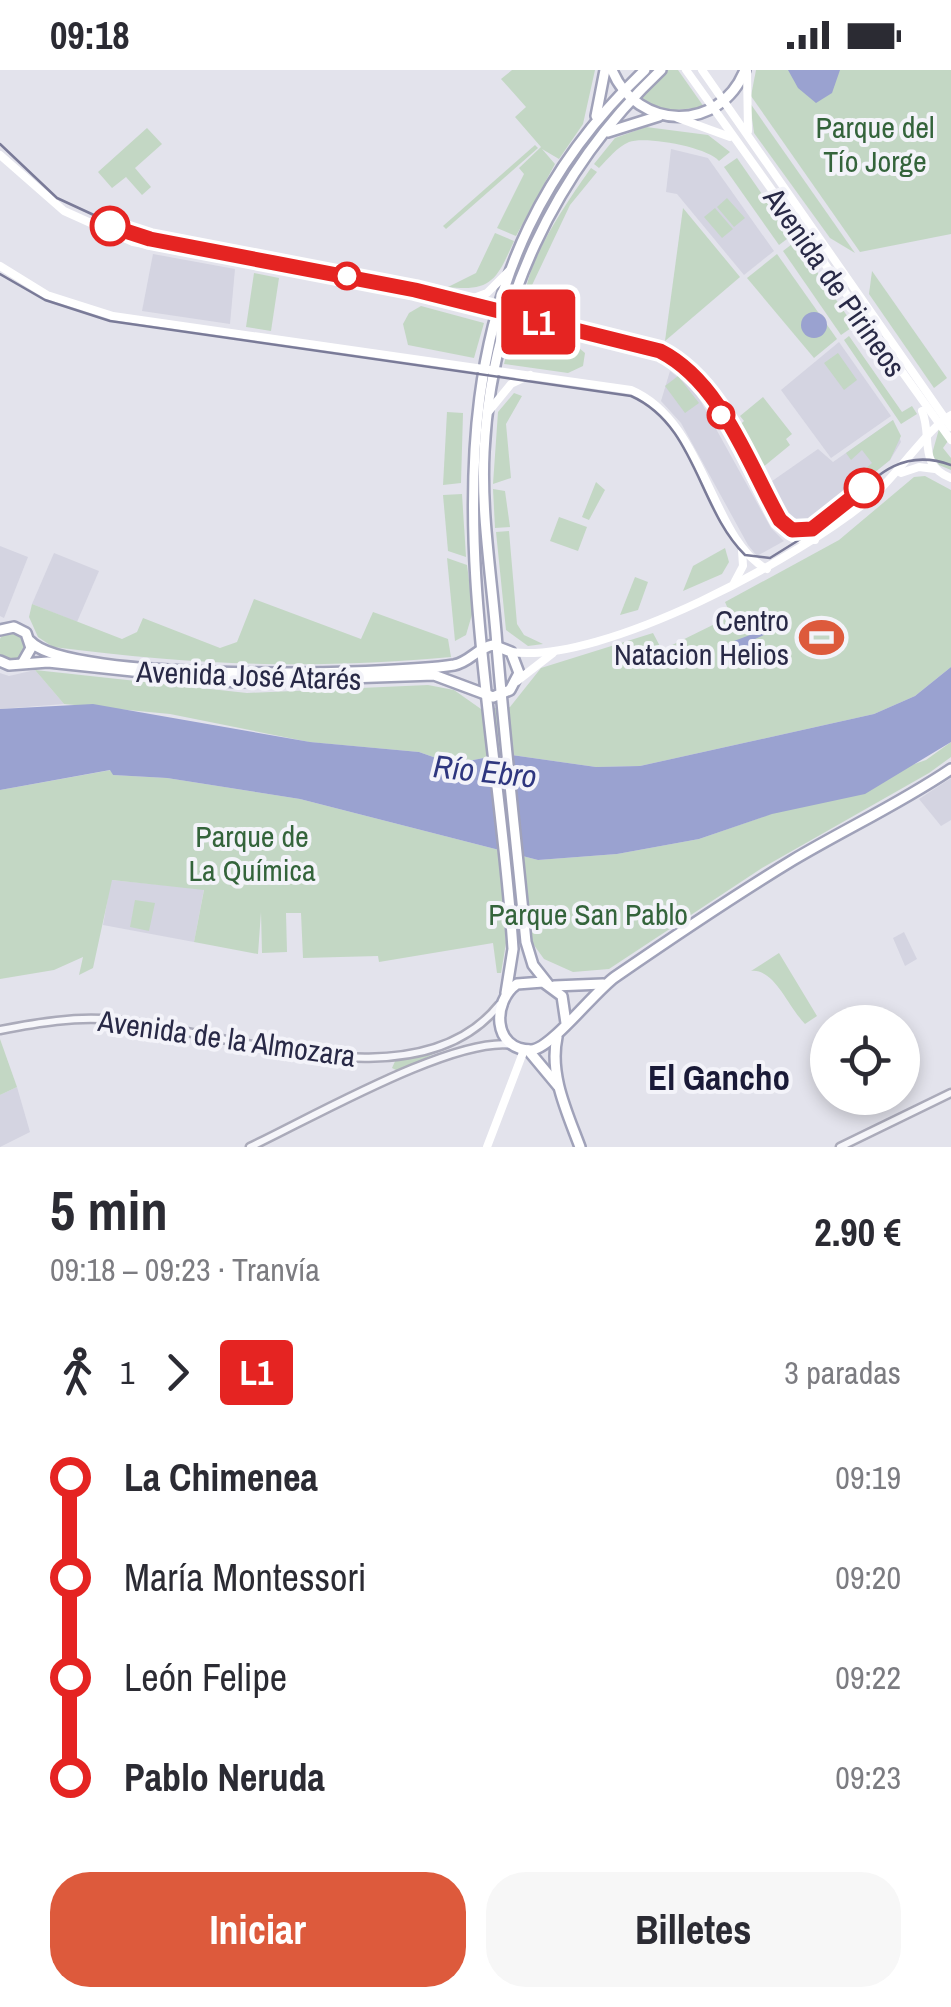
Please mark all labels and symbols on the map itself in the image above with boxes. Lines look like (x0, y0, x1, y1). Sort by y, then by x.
park label: Parque del Tío Jorge (816, 107, 934, 181)
street label: Avenida de Pirineos (754, 179, 915, 385)
unlabelled marker (91, 207, 129, 245)
unlabelled marker (334, 263, 360, 289)
line badge: L1 (493, 290, 583, 354)
unlabelled marker (708, 402, 734, 428)
unlabelled marker (845, 469, 883, 507)
place label: Centro Natacion Helios (614, 600, 789, 674)
sports icon: Centro Natacion Helios (798, 613, 846, 661)
street label: Avenida José Atarés (135, 651, 362, 699)
water label: Río Ebro (431, 744, 539, 798)
park label: Parque de La Química (188, 816, 316, 890)
park label: Parque San Pablo (488, 894, 688, 934)
street label: Avenida de la Almozara (95, 1000, 359, 1076)
district label: El Gancho (648, 1054, 790, 1101)

